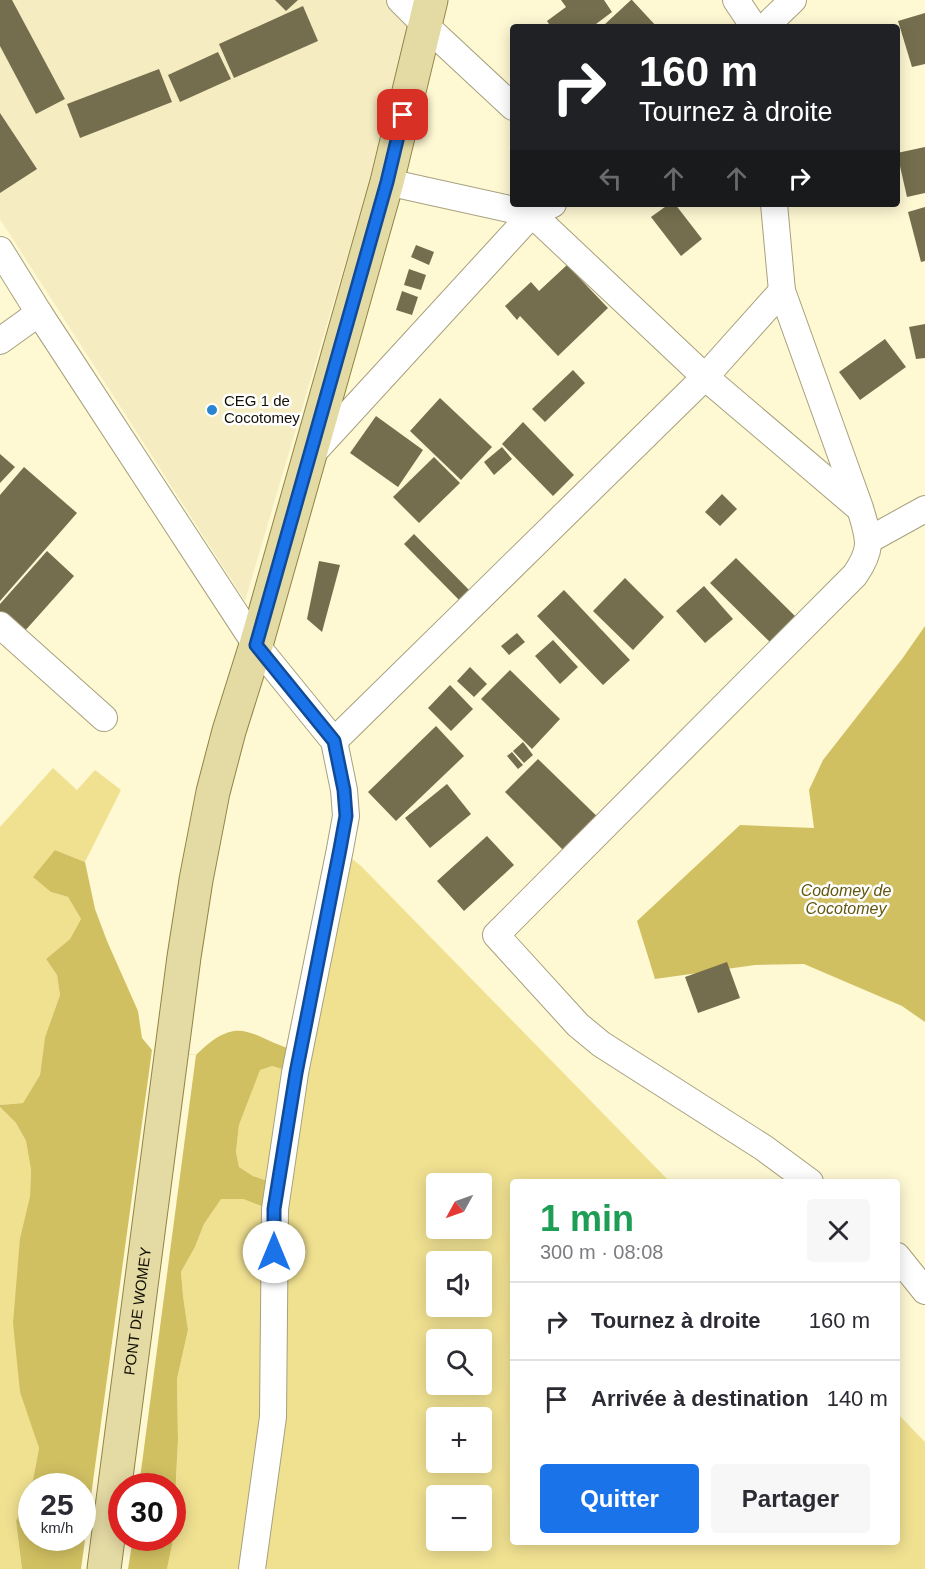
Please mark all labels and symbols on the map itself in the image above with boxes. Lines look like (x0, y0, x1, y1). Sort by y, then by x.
pin (377, 89, 428, 140)
place label: CEG 1 de Cocotomey (224, 392, 300, 426)
marker: CEG 1 de Cocotomey (205, 403, 219, 417)
water label: Codomey de Cocotomey (801, 882, 891, 917)
north arrow (426, 1173, 492, 1239)
position arrow (242, 1220, 306, 1284)
street label: PONT DE WOMEY (120, 1246, 154, 1376)
speed limit sign: 30 (108, 1473, 186, 1551)

